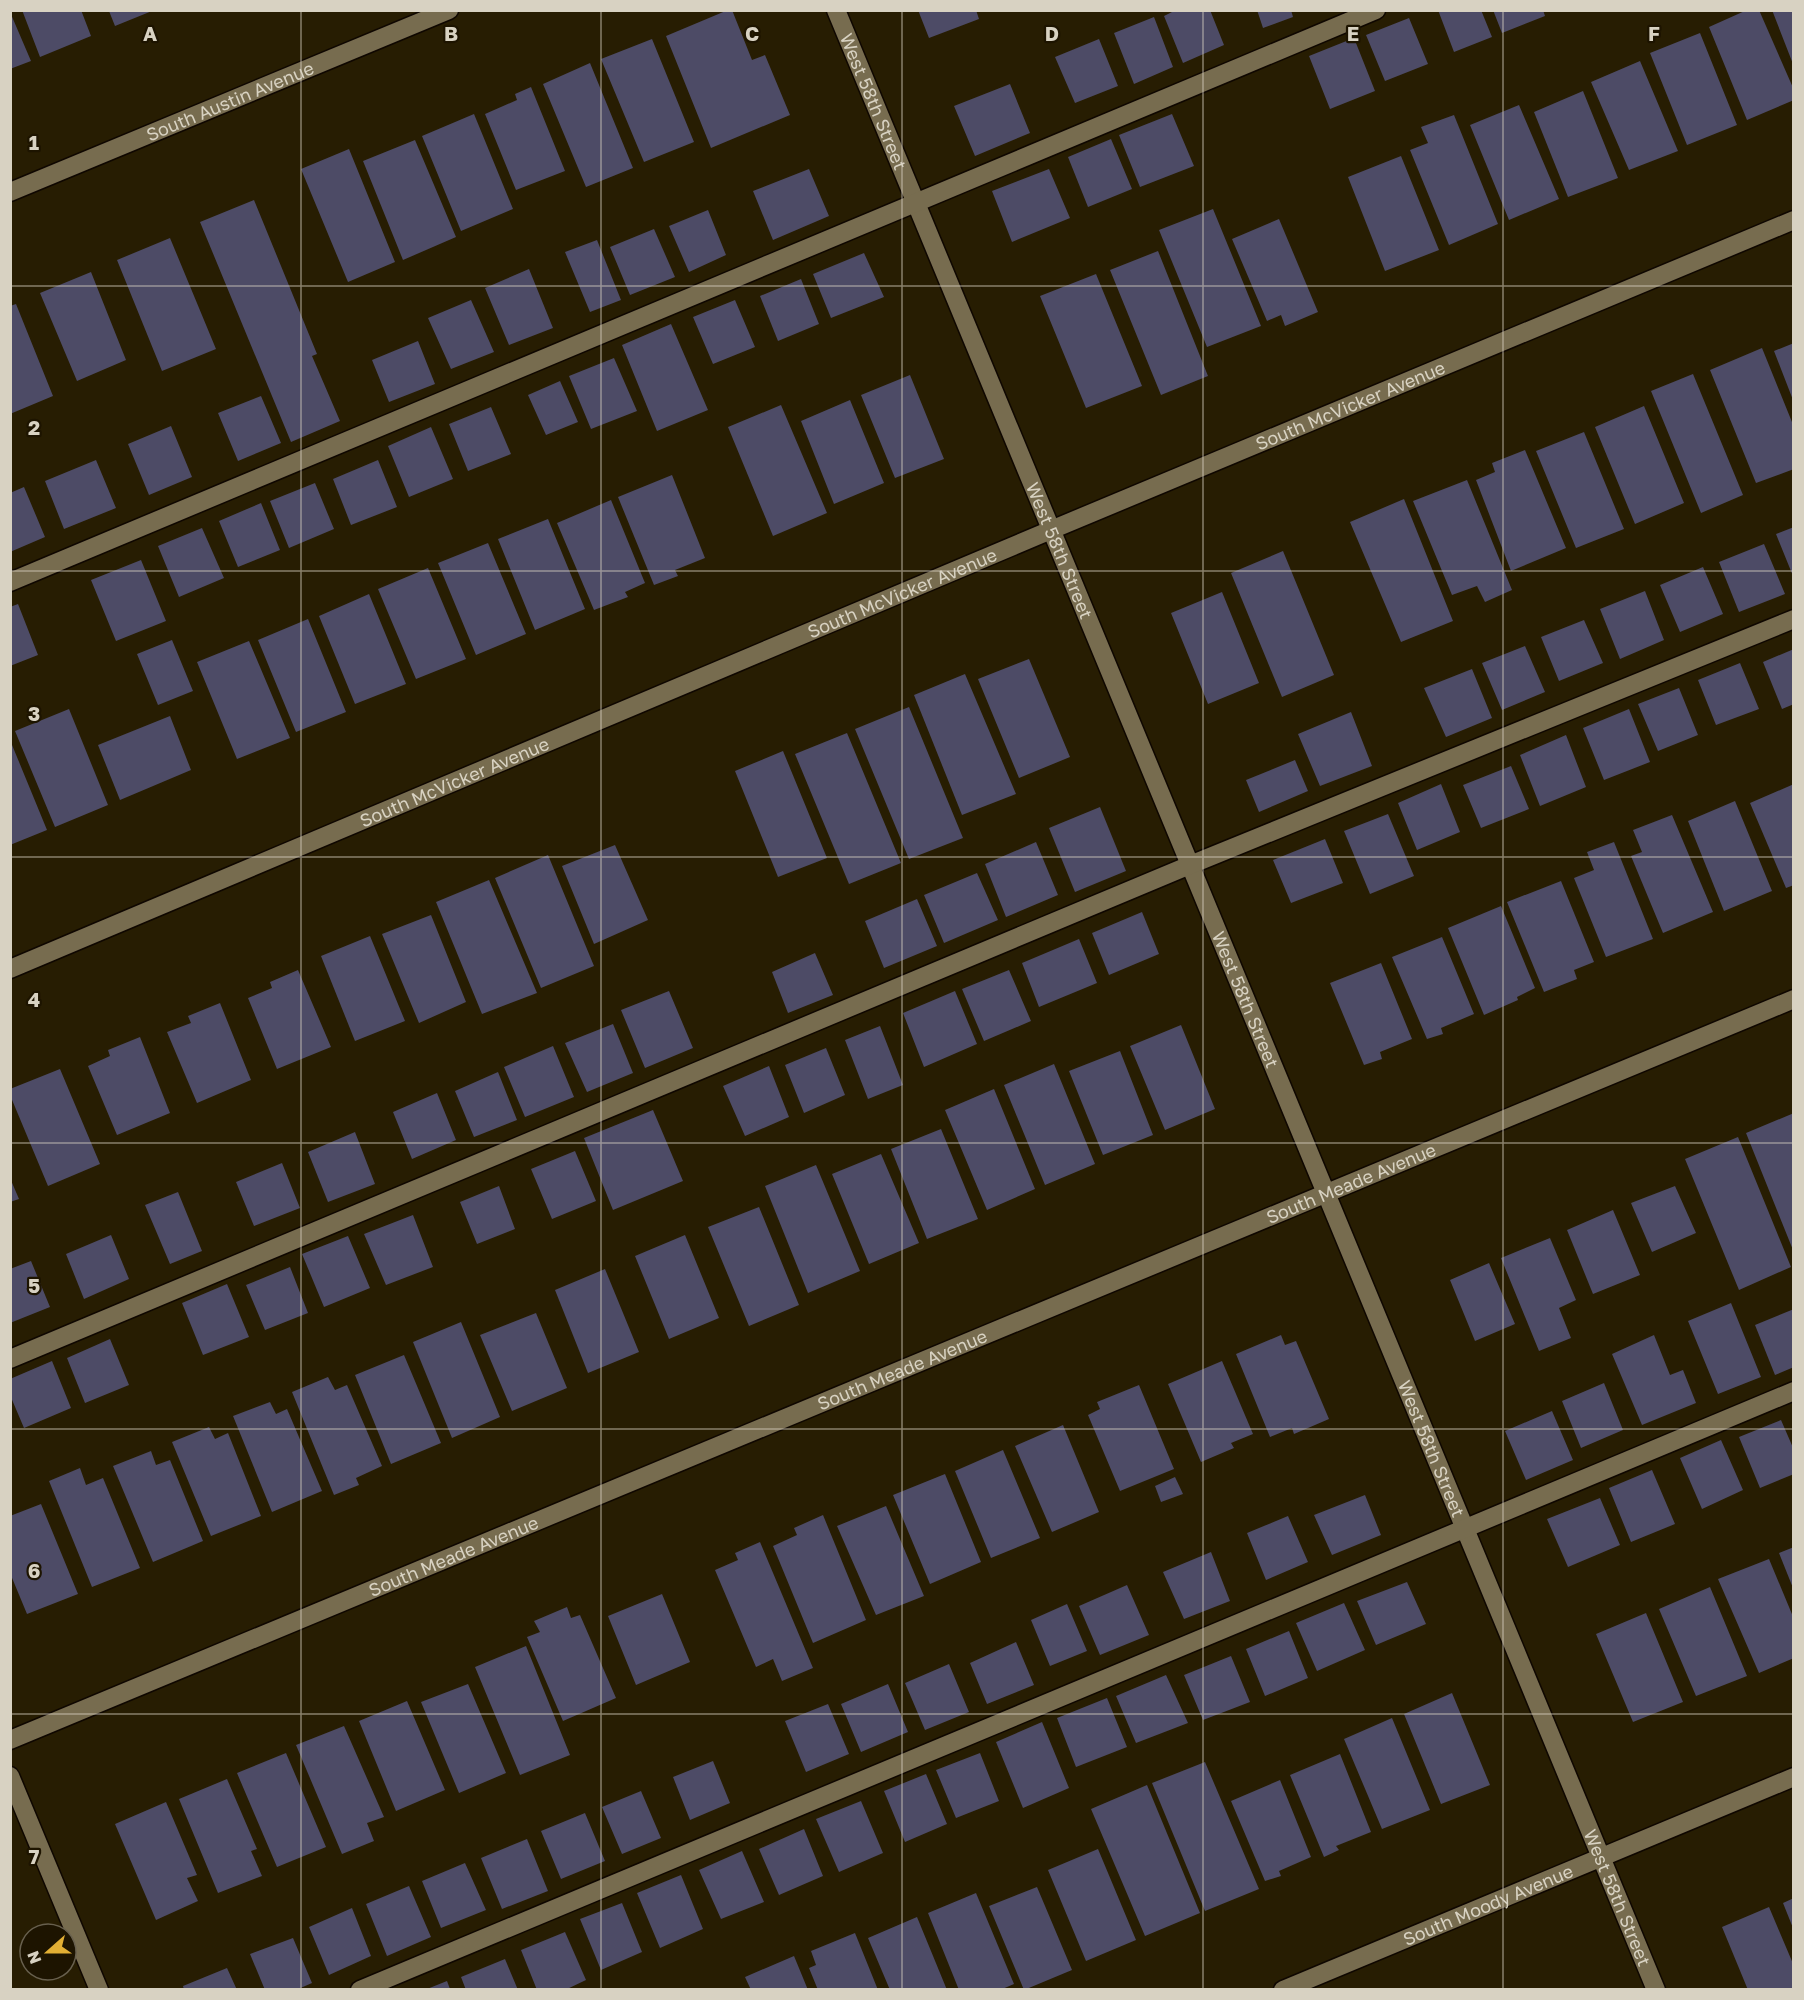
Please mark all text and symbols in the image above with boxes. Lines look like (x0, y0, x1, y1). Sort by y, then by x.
text: A (143, 21, 157, 45)
text: B (444, 21, 458, 45)
text: C (745, 21, 759, 45)
text: D (1045, 21, 1059, 45)
text: E (1347, 21, 1359, 45)
text: F (1648, 21, 1660, 45)
street label: West 58th Street (836, 30, 912, 173)
street label: South Austin Avenue (143, 56, 317, 145)
text: 1 (29, 130, 39, 154)
street label: South McVicker Avenue (1252, 356, 1448, 454)
text: 2 (28, 415, 40, 439)
street label: West 58th Street (1022, 479, 1098, 622)
street label: South McVicker Avenue (804, 543, 1000, 643)
text: 3 (28, 701, 40, 725)
street label: South McVicker Avenue (356, 732, 552, 831)
street label: West 58th Street (1208, 928, 1284, 1071)
text: 4 (28, 987, 40, 1011)
street label: South Meade Avenue (1263, 1138, 1439, 1228)
text: 5 (28, 1273, 40, 1297)
street label: South Meade Avenue (814, 1324, 990, 1414)
street label: West 58th Street (1394, 1377, 1470, 1520)
street label: South Meade Avenue (365, 1511, 541, 1601)
text: 6 (28, 1558, 40, 1582)
street label: West 58th Street (1580, 1826, 1656, 1969)
text: 7 (29, 1844, 40, 1868)
street label: South Moody Avenue (1400, 1859, 1576, 1950)
north arrow (18, 1922, 78, 1982)
text: N (22, 1948, 46, 1967)

